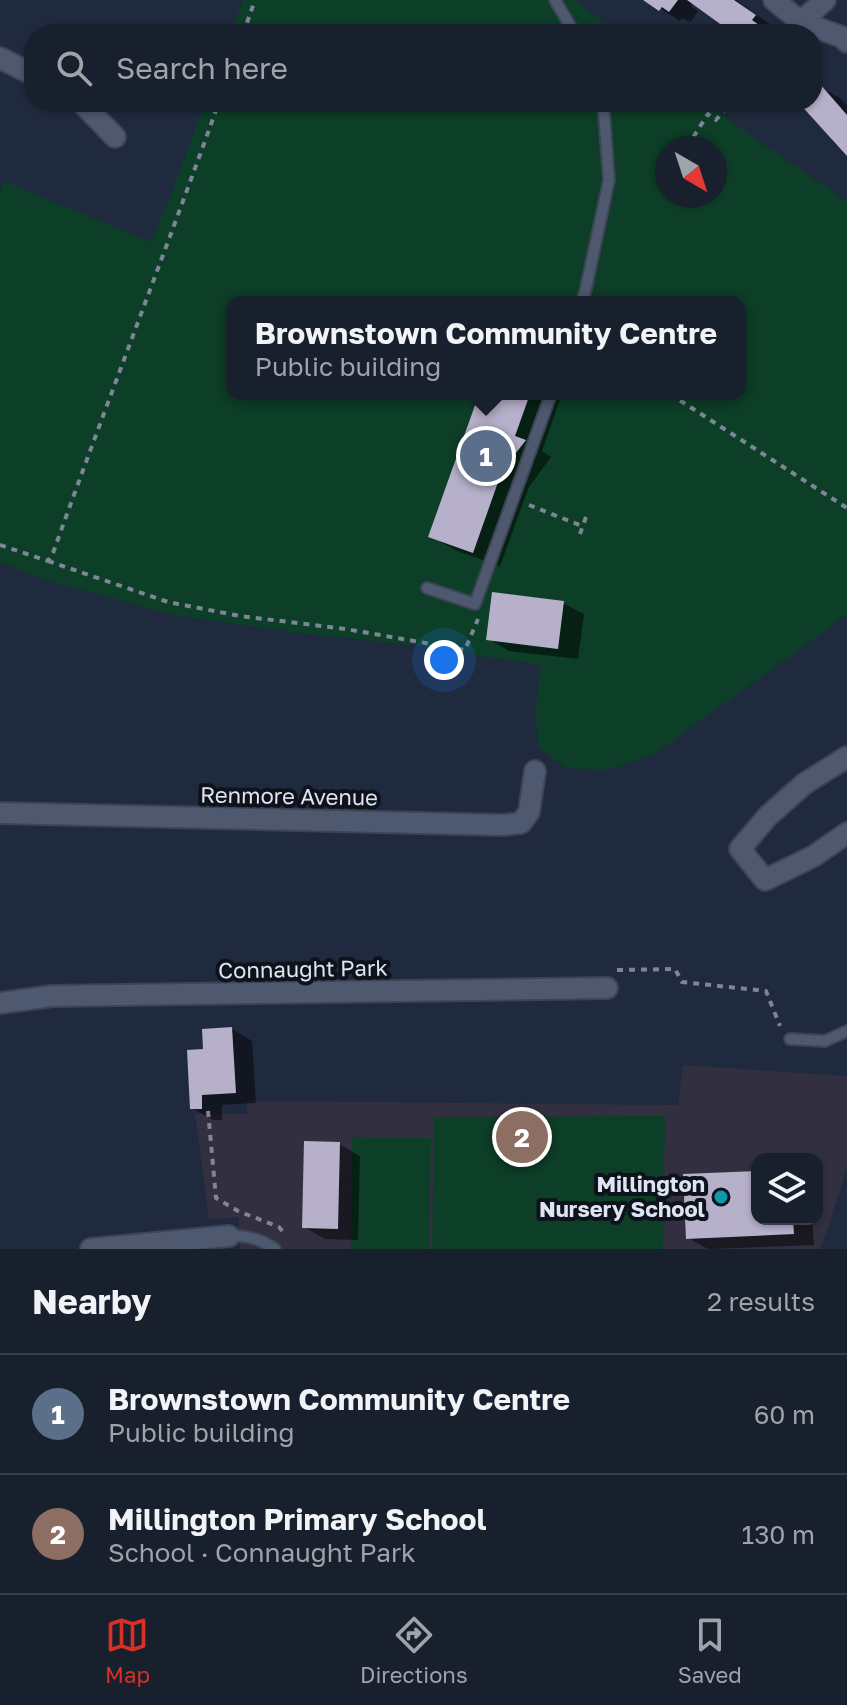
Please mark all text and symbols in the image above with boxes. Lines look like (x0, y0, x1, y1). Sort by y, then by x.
search box (24, 24, 823, 112)
icon: search (52, 46, 96, 90)
text: Search here (116, 50, 288, 86)
north arrow (655, 136, 727, 208)
popup (226, 296, 746, 400)
text: Brownstown Community Centre (255, 315, 717, 351)
text: Public building (255, 351, 441, 382)
pin: 1 (460, 426, 512, 486)
your location (424, 640, 464, 680)
street label: Renmore Avenue (200, 780, 378, 811)
street label: Connaught Park (218, 954, 388, 983)
pin: 2 (496, 1107, 548, 1167)
map controls (751, 1153, 823, 1225)
button: layers (751, 1153, 823, 1225)
place label: Millington Nursery School (539, 1170, 705, 1222)
marker: Millington Nursery School (712, 1188, 730, 1206)
text: Nearby (32, 1281, 152, 1321)
text: 2 results (707, 1286, 815, 1317)
text: Brownstown Community Centre (108, 1381, 570, 1417)
text: 1 (51, 1399, 65, 1430)
text: 60 m (754, 1399, 815, 1430)
text: Public building (108, 1417, 294, 1448)
text: Millington Primary School (108, 1501, 487, 1537)
text: 2 (50, 1519, 66, 1550)
text: 130 m (742, 1519, 815, 1550)
text: School · Connaught Park (108, 1537, 416, 1568)
tab: Map (105, 1613, 150, 1688)
tab: Directions (360, 1613, 468, 1688)
tab: Saved (678, 1613, 742, 1688)

